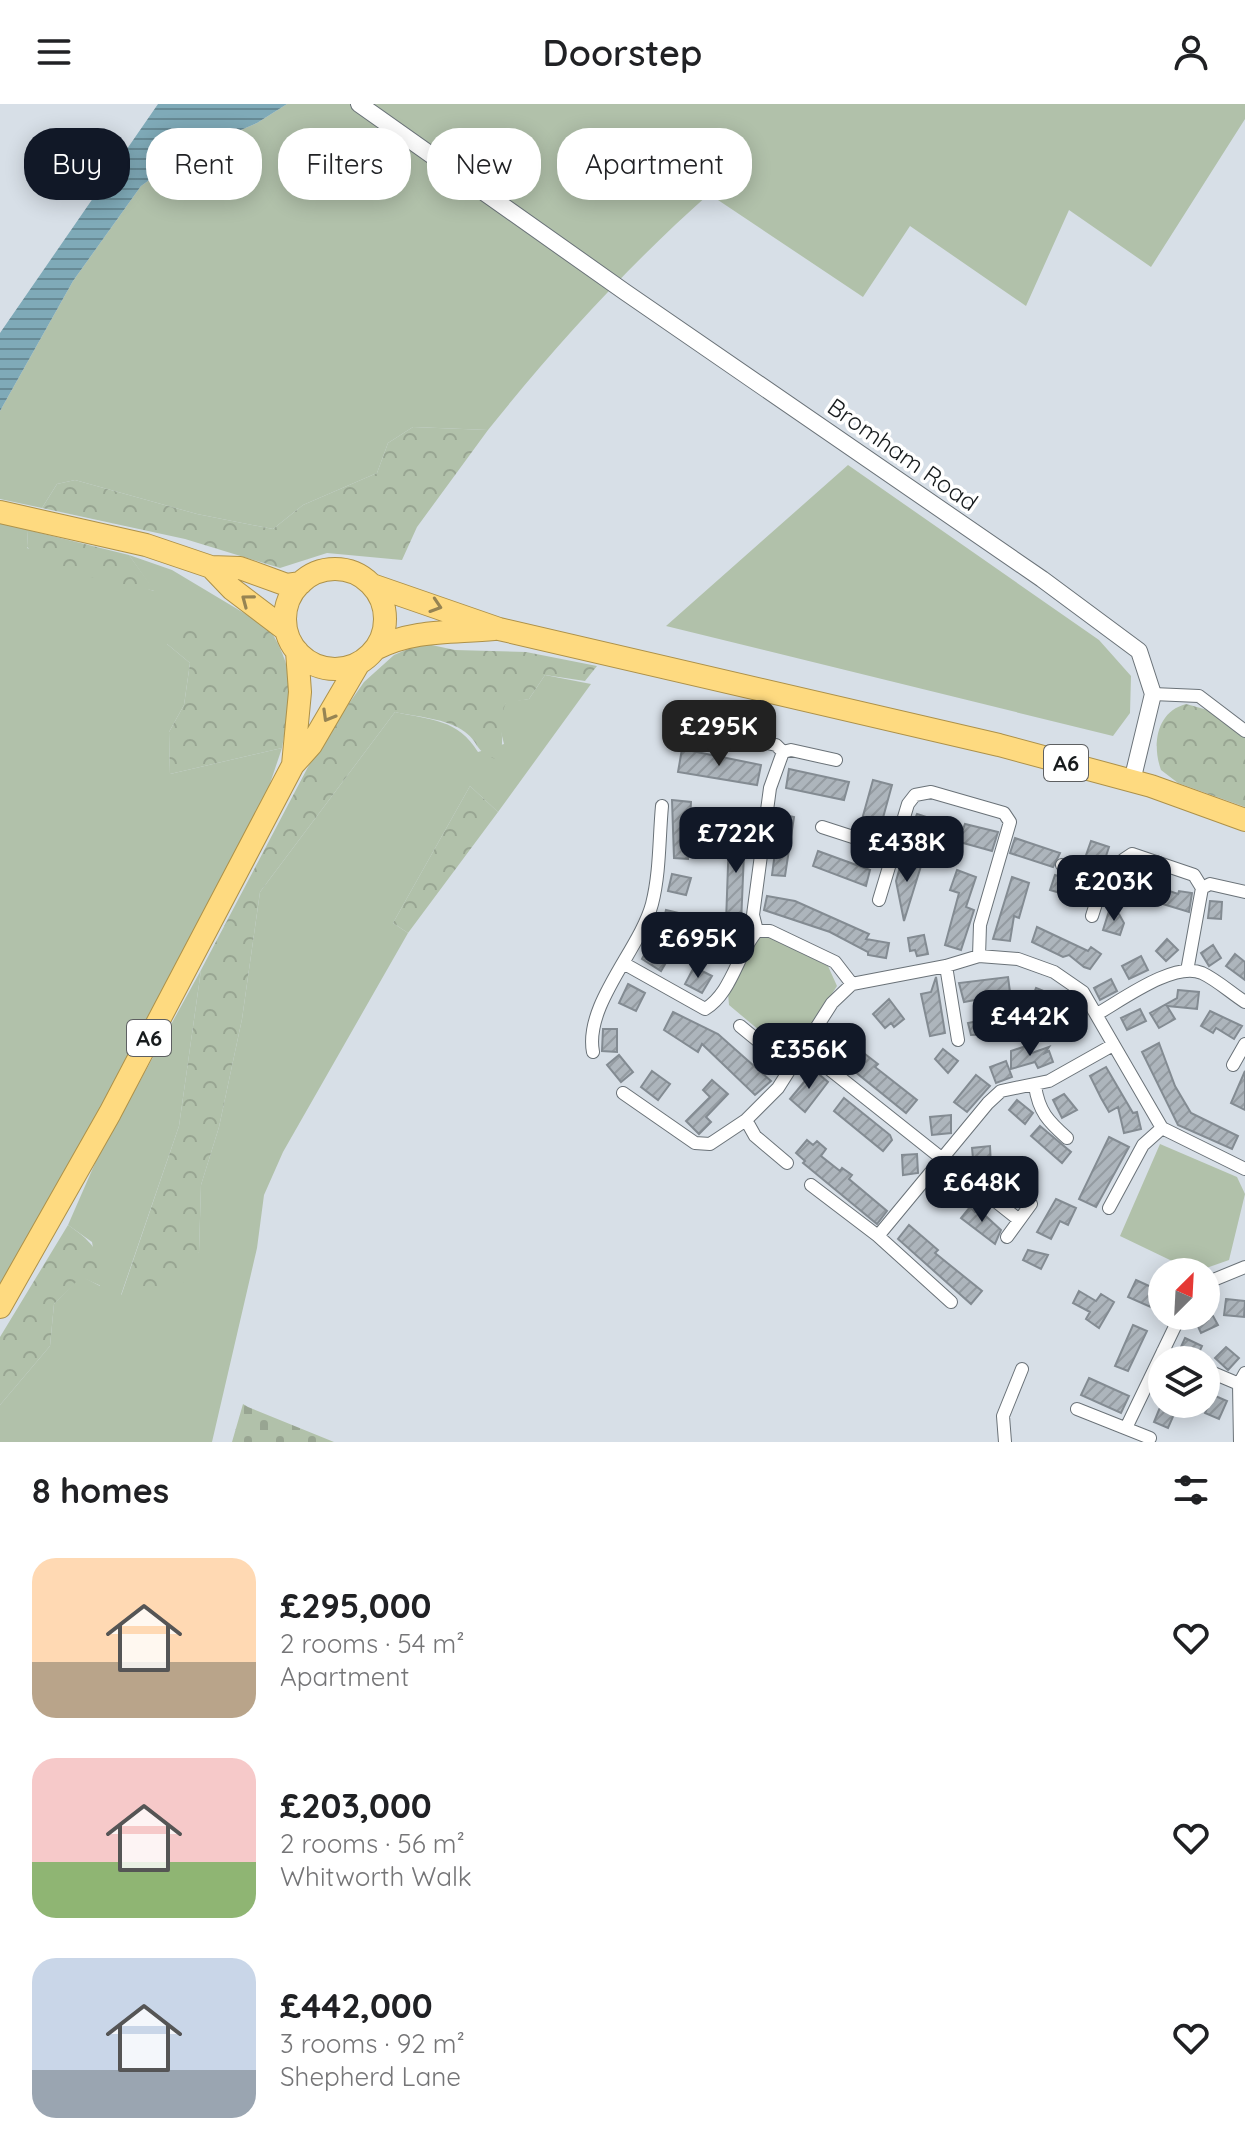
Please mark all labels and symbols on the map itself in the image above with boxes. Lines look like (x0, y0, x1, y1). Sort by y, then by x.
street label: Bromham Road (822, 391, 984, 517)
one-way arrow (241, 596, 256, 610)
one-way arrow (428, 596, 442, 612)
pin: £295K (663, 700, 775, 768)
one-way arrow (322, 707, 338, 722)
road number: A6 (1044, 745, 1088, 781)
pin: £722K (680, 807, 792, 875)
pin: £438K (851, 816, 963, 884)
pin: £203K (1058, 855, 1170, 923)
pin: £695K (642, 912, 754, 980)
pin: £442K (974, 990, 1086, 1058)
road number: A6 (127, 1020, 171, 1056)
pin: £356K (753, 1023, 865, 1091)
pin: £648K (926, 1156, 1038, 1224)
north arrow (1148, 1258, 1220, 1330)

